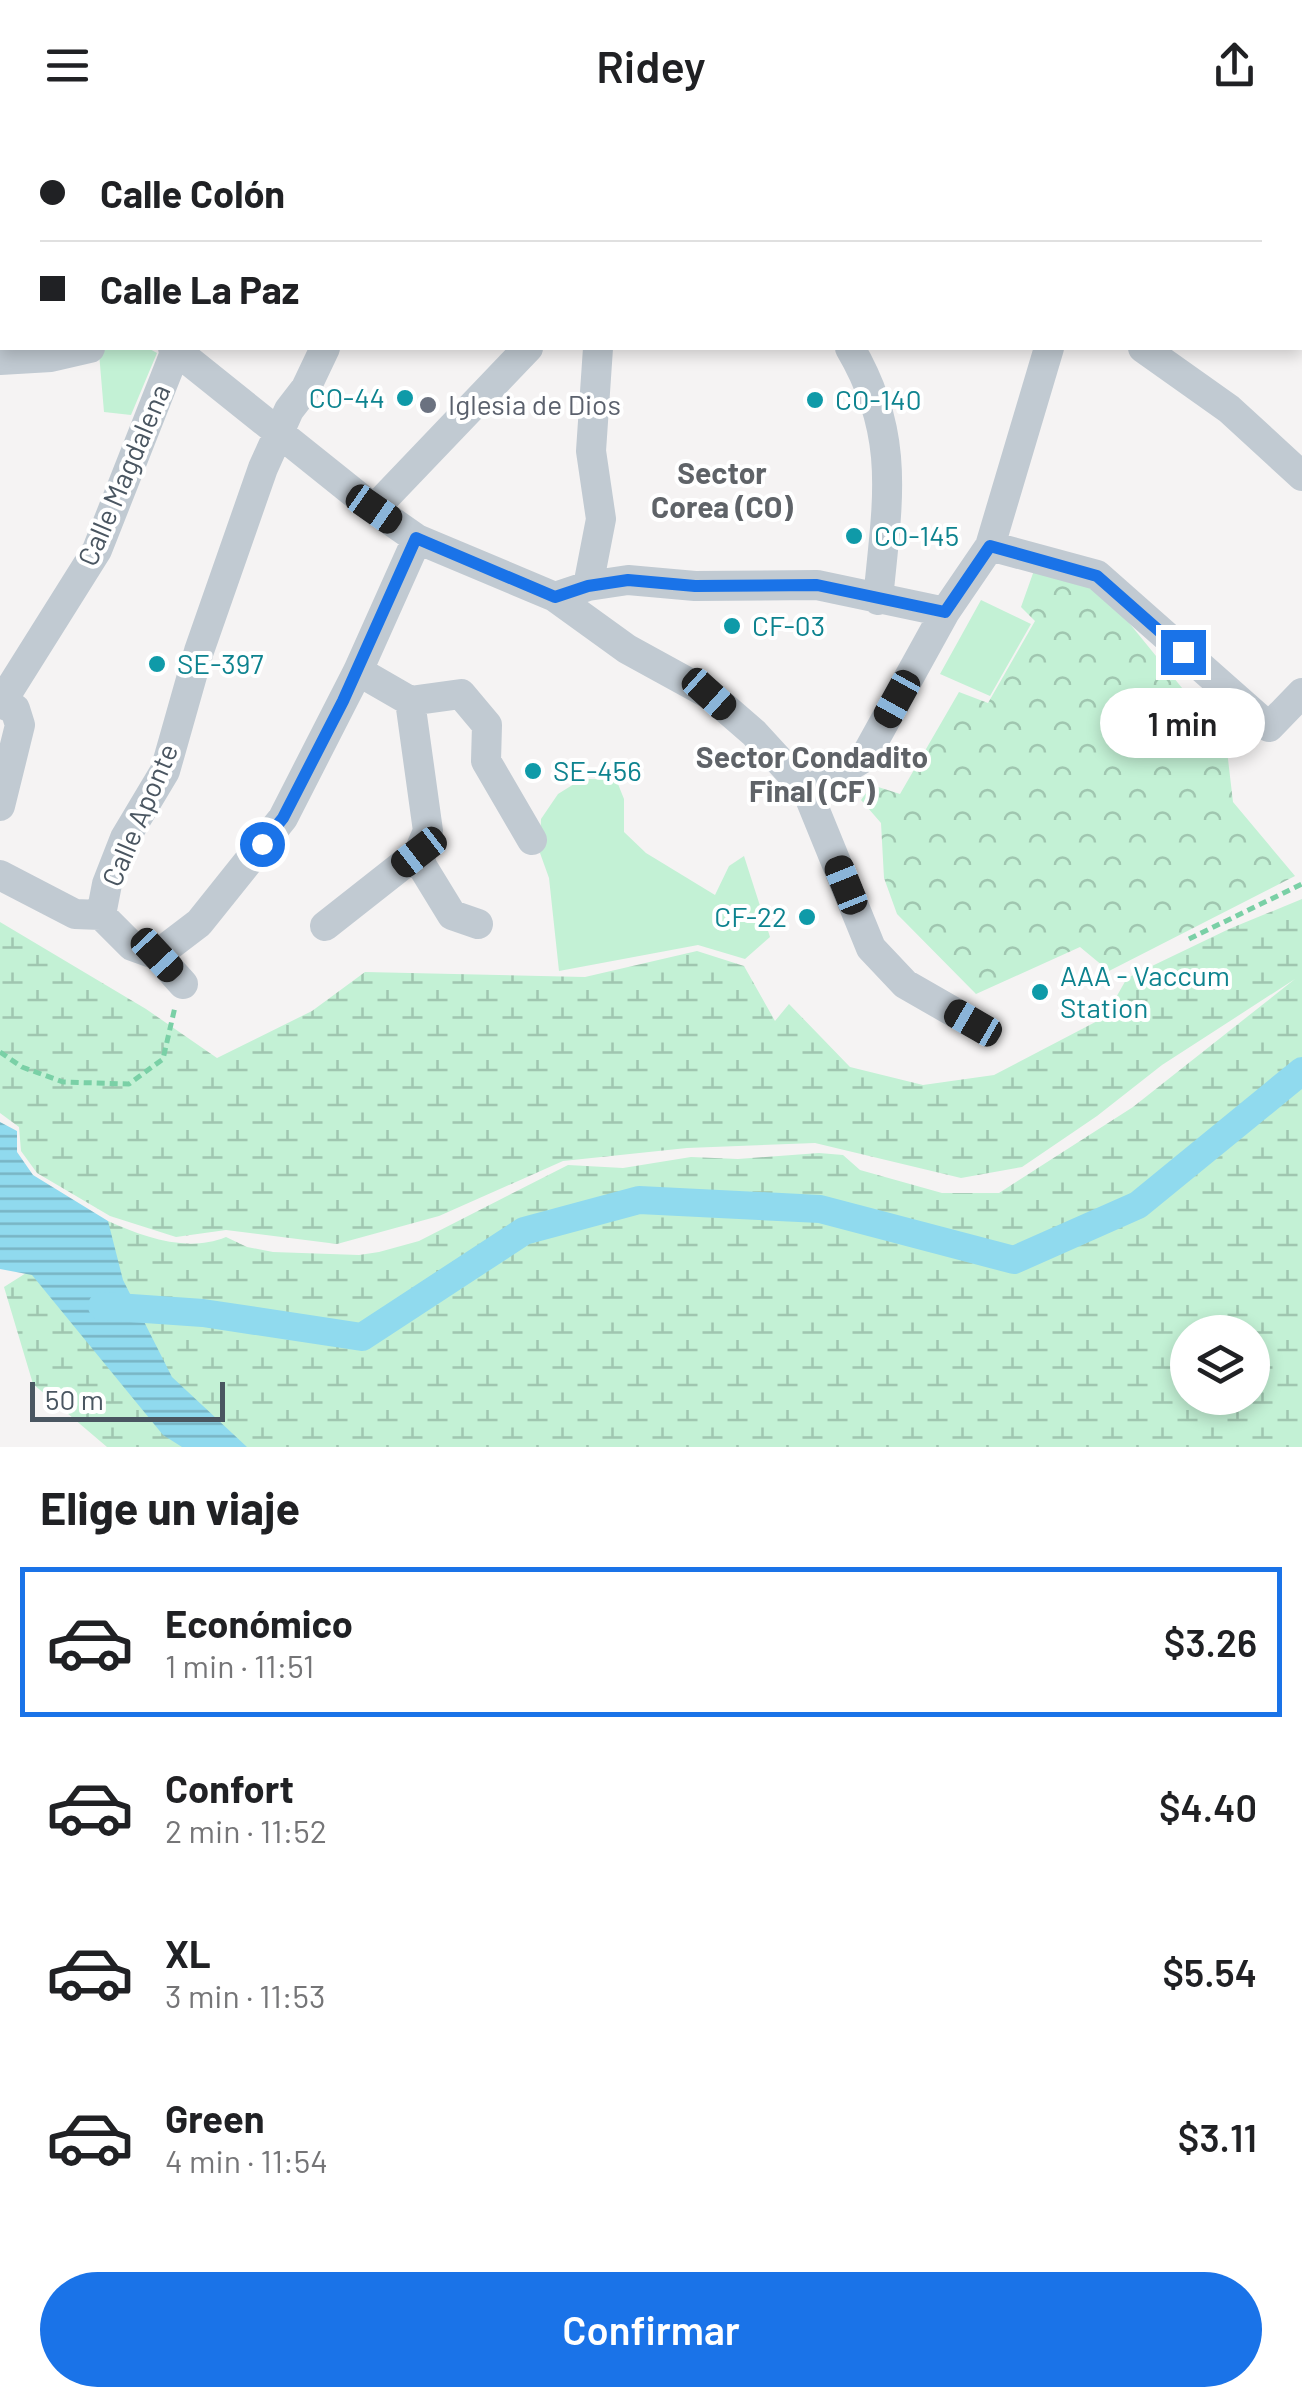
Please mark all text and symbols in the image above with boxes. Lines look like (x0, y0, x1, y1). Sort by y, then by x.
icon: menu (40, 38, 95, 93)
text: Ridey (596, 38, 706, 92)
icon: share (1207, 38, 1262, 93)
text: Calle Colón (100, 170, 285, 216)
text: Calle La Paz (100, 266, 299, 312)
street label: Calle Magdalena (69, 379, 177, 571)
place label: CO-44 (309, 380, 385, 414)
place label: CO-140 (835, 382, 921, 416)
marker: CO-44 (394, 387, 416, 409)
place label: Iglesia de Dios (448, 387, 621, 421)
marker: CO-140 (804, 389, 826, 411)
marker: Iglesia de Dios (417, 394, 439, 416)
district label: Sector Corea (CO) (651, 454, 793, 524)
car (341, 480, 407, 538)
place label: CO-145 (874, 518, 959, 552)
marker: CO-145 (843, 525, 865, 547)
place label: CF-03 (752, 608, 825, 642)
marker: CF-03 (721, 615, 743, 637)
route end (1161, 630, 1206, 675)
place label: SE-397 (177, 646, 264, 680)
marker: SE-397 (146, 653, 168, 675)
car (677, 663, 741, 725)
car (869, 665, 925, 733)
callout: 1 min (1100, 687, 1266, 757)
text: 1 min (1148, 704, 1217, 742)
street label: Calle Aponte (94, 738, 184, 891)
district label: Sector Condadito Final (CF) (696, 738, 928, 808)
place label: SE-456 (553, 753, 642, 787)
marker: SE-456 (522, 760, 544, 782)
route start (240, 822, 285, 867)
car (386, 822, 452, 882)
car (821, 852, 871, 918)
place label: CF-22 (714, 899, 787, 933)
marker: CF-22 (796, 906, 818, 928)
car (126, 923, 188, 987)
place label: AAA - Vaccum Station (1060, 958, 1230, 1024)
marker: AAA - Vaccum Station (1029, 981, 1051, 1003)
car (940, 995, 1006, 1051)
map controls (1170, 1315, 1270, 1415)
button: layers (1170, 1315, 1270, 1415)
scale bar (30, 1377, 225, 1422)
text: 50 m (45, 1382, 104, 1416)
text: Elige un viaje (40, 1480, 300, 1534)
icon: car (45, 1597, 135, 1687)
text: Económico (165, 1600, 353, 1646)
text: $3.26 (1164, 1619, 1257, 1665)
text: 1 min · 11:51 (165, 1646, 314, 1684)
icon: car (45, 1762, 135, 1852)
text: Confort (165, 1765, 294, 1811)
text: $4.40 (1159, 1784, 1257, 1830)
text: 2 min · 11:52 (165, 1811, 327, 1849)
icon: car (45, 1927, 135, 2017)
text: XL (165, 1930, 211, 1976)
text: $5.54 (1163, 1949, 1257, 1995)
text: 3 min · 11:53 (165, 1976, 326, 2014)
icon: car (45, 2092, 135, 2182)
text: Green (165, 2095, 265, 2141)
text: $3.11 (1178, 2114, 1257, 2160)
text: 4 min · 11:54 (165, 2141, 328, 2179)
button: Confirmar (40, 2272, 1262, 2387)

